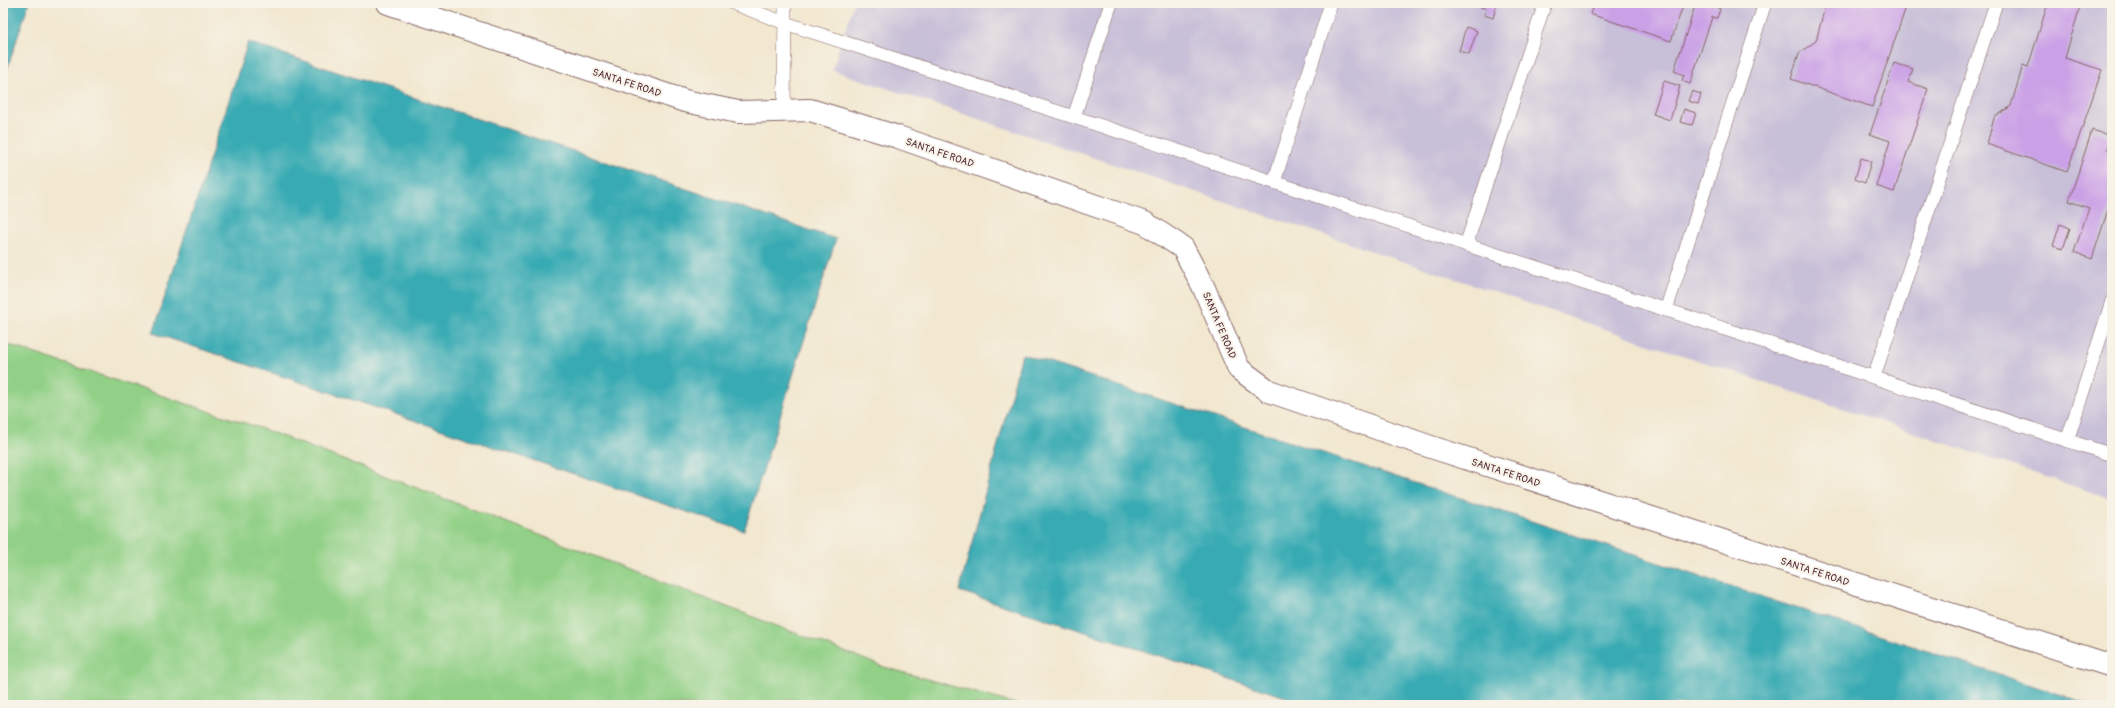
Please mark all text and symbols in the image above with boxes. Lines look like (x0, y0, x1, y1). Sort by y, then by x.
street label: SANTA FE ROAD (591, 66, 662, 100)
street label: SANTA FE ROAD (904, 136, 975, 170)
street label: SANTA FE ROAD (1200, 290, 1239, 361)
street label: SANTA FE ROAD (1470, 456, 1541, 490)
street label: SANTA FE ROAD (1779, 555, 1850, 589)

